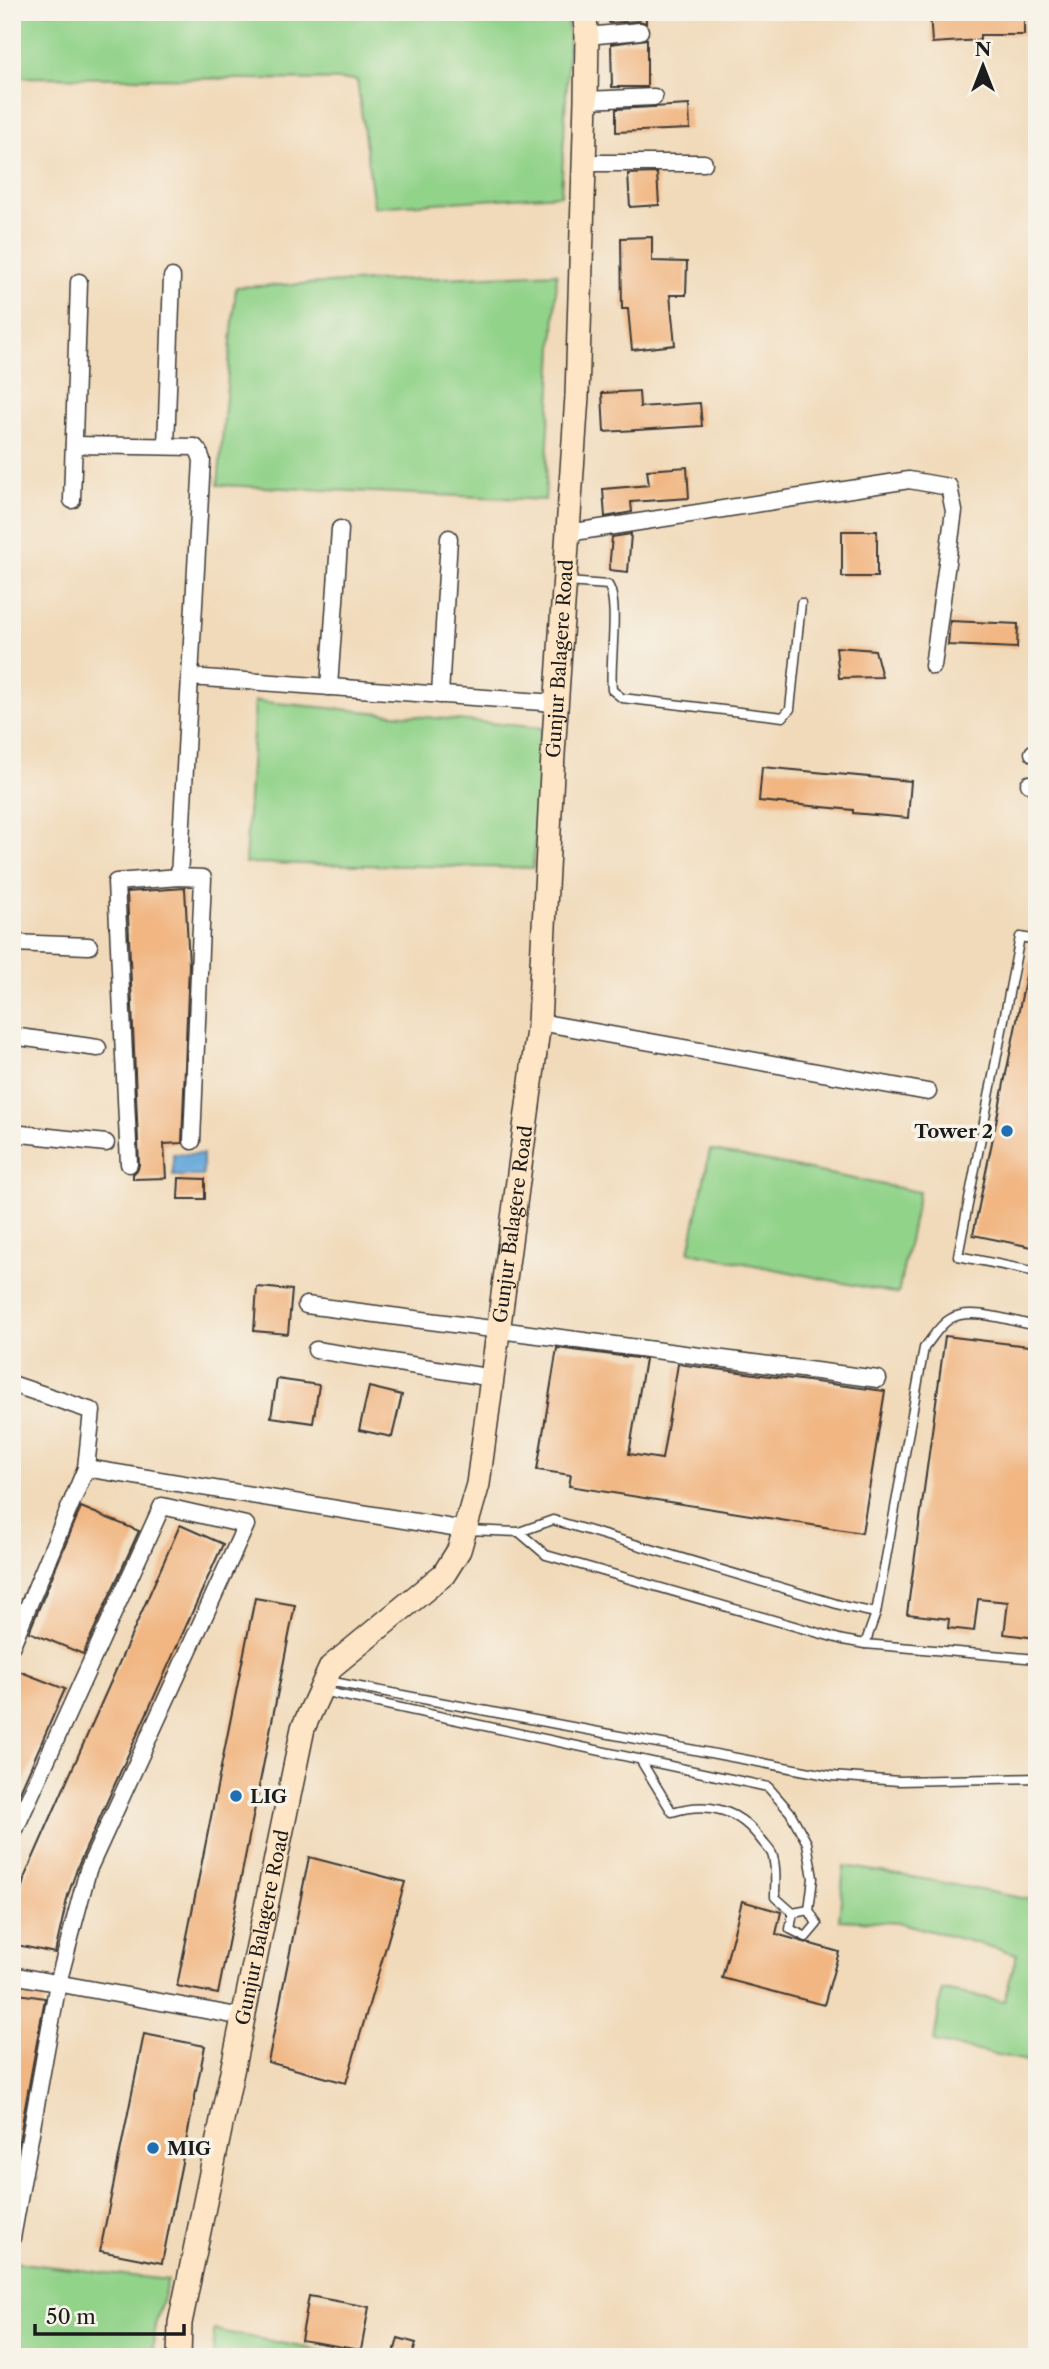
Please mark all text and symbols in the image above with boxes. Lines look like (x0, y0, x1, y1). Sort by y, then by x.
north arrow (948, 32, 1018, 102)
text: N (975, 38, 991, 61)
street label: Gunjur Balagere Road (542, 558, 578, 759)
place label: Tower 2 (914, 1120, 993, 1143)
marker: Tower 2 (999, 1123, 1015, 1139)
street label: Gunjur Balagere Road (488, 1124, 537, 1324)
place label: LIG (250, 1785, 287, 1808)
marker: LIG (228, 1788, 244, 1804)
street label: Gunjur Balagere Road (231, 1827, 294, 2027)
place label: MIG (167, 2137, 211, 2160)
marker: MIG (145, 2140, 161, 2156)
scale bar (35, 2292, 184, 2336)
text: 50 m (46, 2304, 96, 2329)

